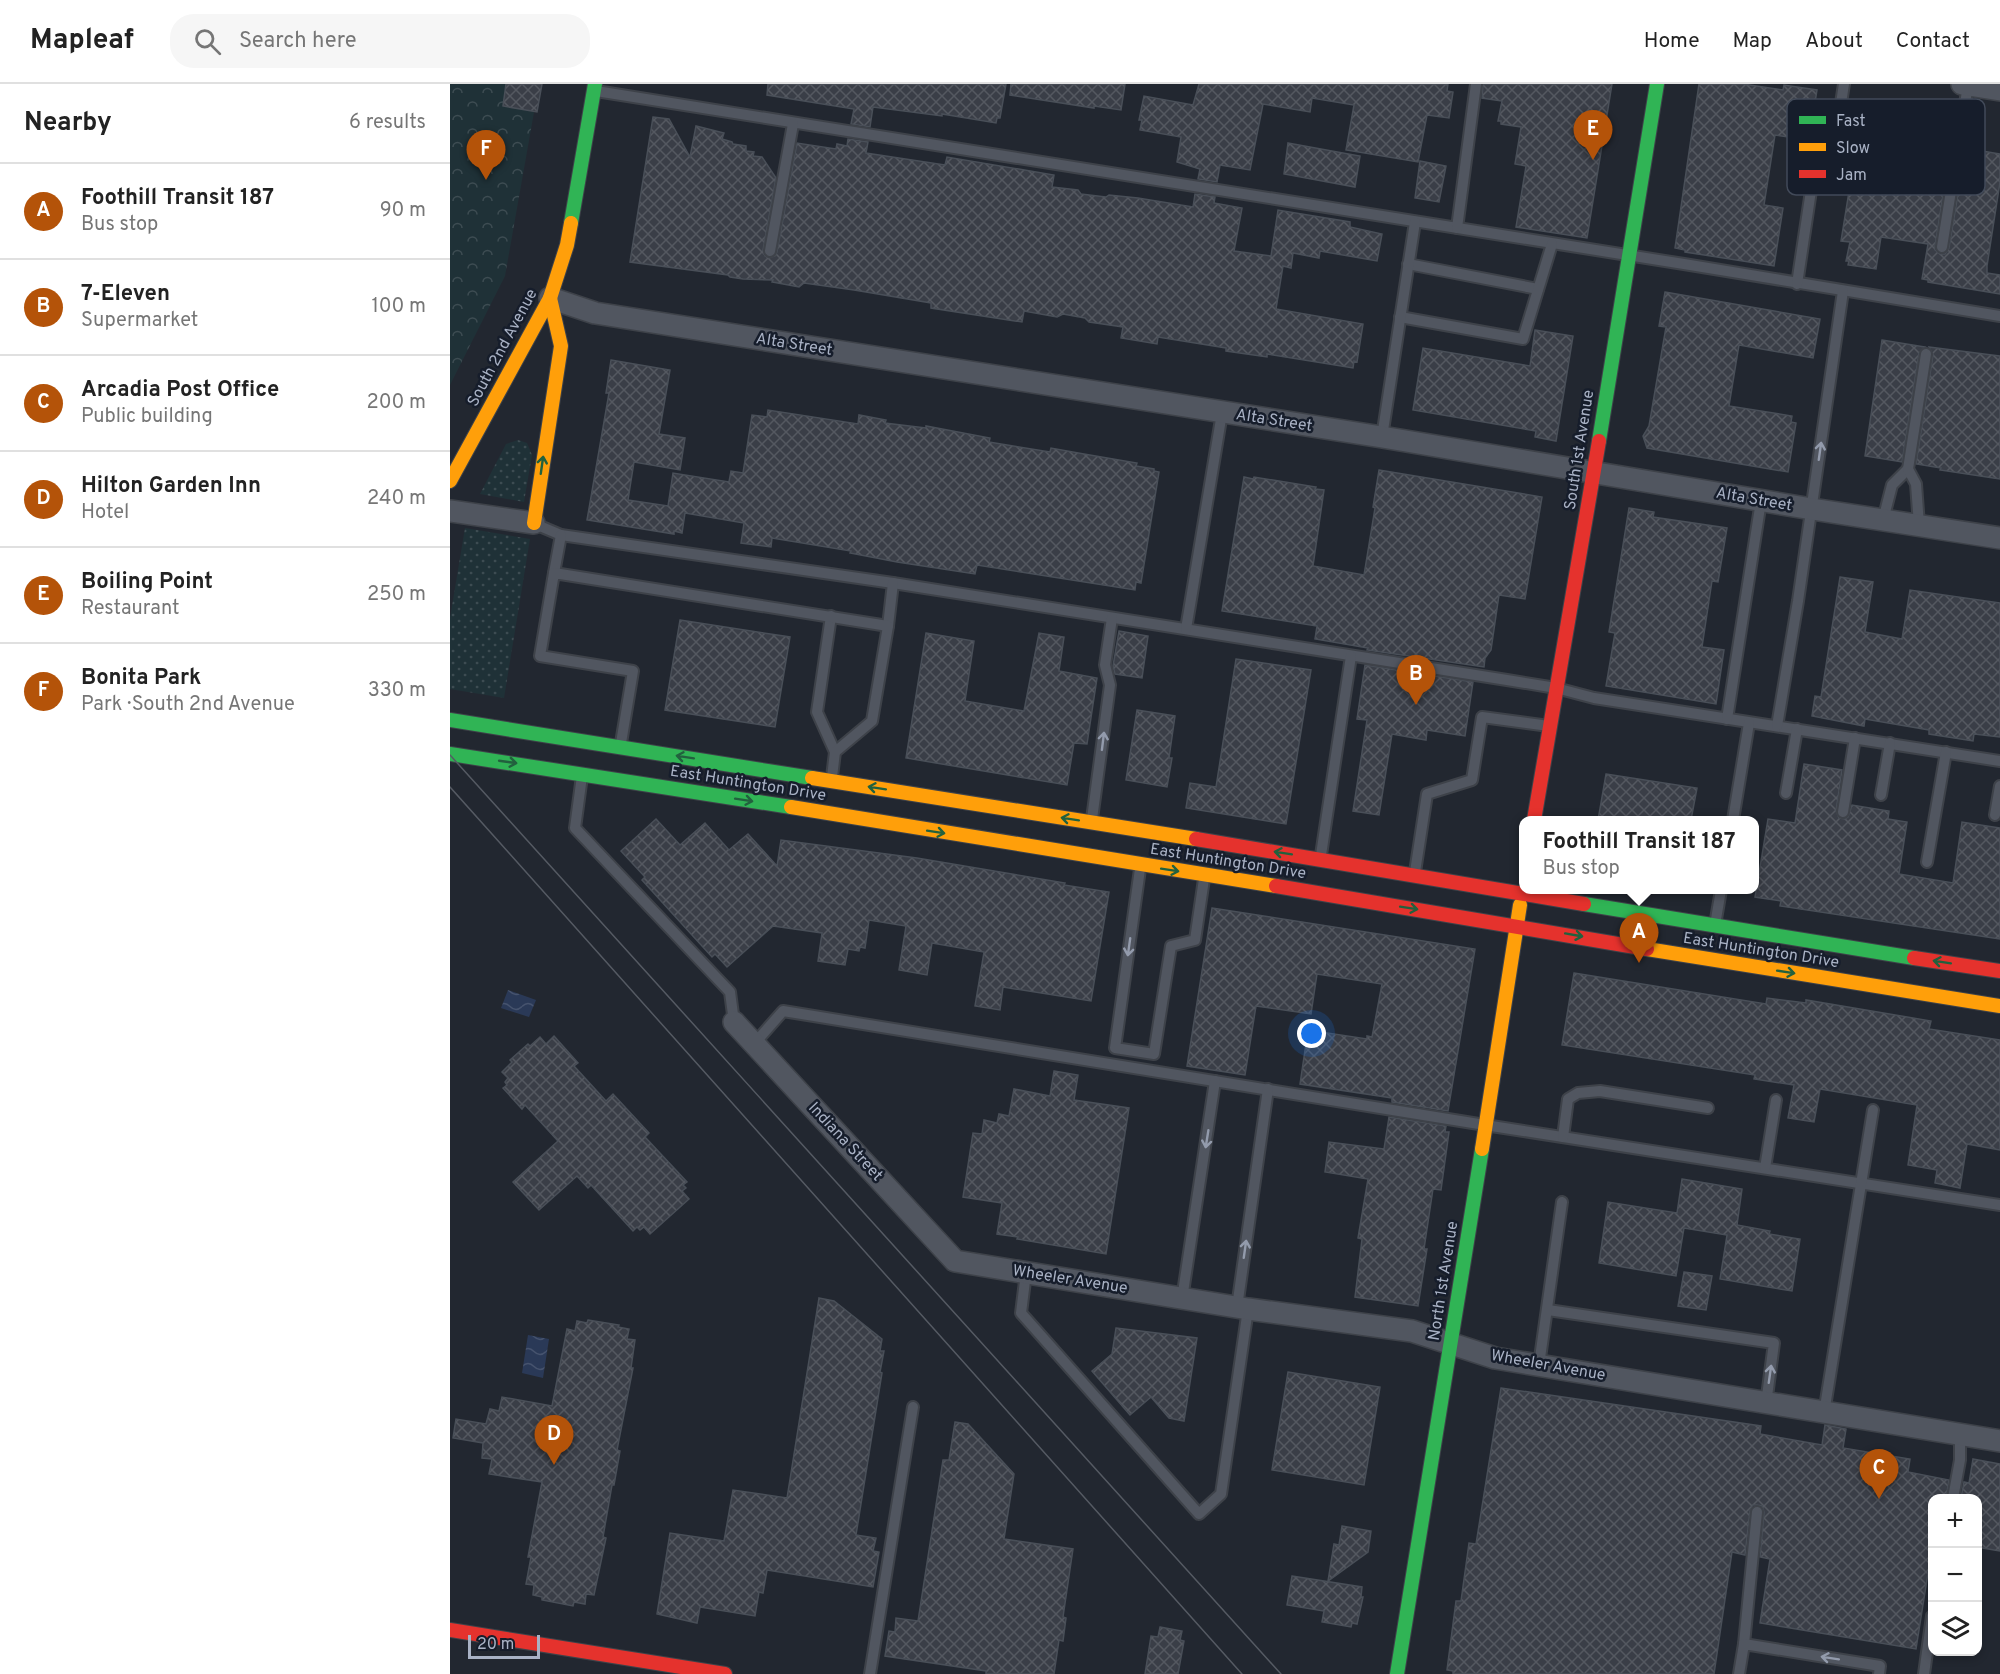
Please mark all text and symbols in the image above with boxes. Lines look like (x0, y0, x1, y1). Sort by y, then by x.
search box (170, 14, 590, 68)
text: Mapleaf (30, 23, 134, 59)
icon: search (191, 25, 224, 58)
text: Search here (239, 28, 357, 55)
text: Home (1644, 28, 1700, 55)
text: Map (1733, 28, 1772, 55)
text: About (1805, 28, 1863, 55)
text: Contact (1896, 28, 1970, 55)
legend (1787, 99, 1985, 195)
text: Nearby (24, 107, 112, 140)
text: 6 results (349, 110, 426, 136)
pin: E (1574, 110, 1612, 160)
text: Fast (1836, 112, 1866, 132)
pin: F (466, 130, 506, 180)
text: Slow (1836, 139, 1870, 159)
text: Jam (1836, 166, 1867, 186)
text: Foothill Transit 187 (81, 185, 274, 212)
text: A (36, 198, 51, 224)
text: 90 m (380, 198, 426, 224)
text: Bus stop (81, 212, 158, 238)
text: 7-Eleven (81, 281, 170, 308)
street label: South 2nd Avenue (464, 286, 542, 410)
text: B (37, 294, 50, 320)
text: 100 m (371, 294, 426, 320)
text: Supermarket (81, 308, 198, 334)
street label: Alta Street (754, 329, 834, 361)
text: Arcadia Post Office (81, 377, 279, 404)
street label: South 1st Avenue (1561, 388, 1599, 512)
text: C (37, 390, 50, 416)
text: 200 m (367, 390, 426, 416)
text: Public building (81, 404, 213, 430)
street label: Alta Street (1234, 405, 1314, 437)
one-way arrow (1815, 442, 1826, 462)
one-way arrow (537, 456, 548, 476)
text: Hilton Garden Inn (81, 473, 261, 500)
street label: Alta Street (1714, 483, 1794, 517)
text: D (36, 486, 51, 512)
text: 240 m (367, 486, 426, 512)
text: Hotel (81, 500, 129, 526)
text: Boiling Point (81, 569, 213, 596)
text: E (37, 582, 50, 608)
text: 250 m (367, 582, 426, 608)
text: Restaurant (81, 596, 180, 622)
pin: B (1396, 656, 1436, 705)
text: Bonita Park (81, 665, 201, 692)
text: F (38, 678, 49, 704)
text: 330 m (368, 678, 426, 704)
text: Park · South 2nd Avenue (81, 692, 295, 718)
one-way arrow (1098, 731, 1109, 751)
one-way arrow (676, 751, 695, 762)
one-way arrow (497, 757, 517, 768)
street label: East Huntington Drive (669, 762, 827, 806)
one-way arrow (868, 783, 888, 794)
one-way arrow (733, 795, 753, 806)
one-way arrow (1061, 814, 1080, 825)
popup (1519, 816, 1759, 894)
one-way arrow (926, 826, 945, 837)
text: Foothill Transit 187 (1543, 829, 1735, 856)
street label: East Huntington Drive (1149, 840, 1307, 884)
one-way arrow (1274, 847, 1294, 858)
text: Bus stop (1543, 856, 1620, 882)
one-way arrow (1160, 865, 1179, 876)
one-way arrow (1398, 902, 1418, 913)
pin: A (1620, 914, 1658, 963)
street label: East Huntington Drive (1682, 929, 1840, 973)
one-way arrow (1564, 930, 1583, 941)
one-way arrow (1123, 937, 1134, 957)
one-way arrow (1933, 957, 1953, 968)
one-way arrow (1775, 967, 1795, 978)
your location (1297, 1019, 1326, 1048)
street label: Indiana Street (803, 1098, 887, 1186)
one-way arrow (1201, 1128, 1212, 1148)
street label: North 1st Avenue (1425, 1220, 1463, 1342)
one-way arrow (1240, 1240, 1251, 1260)
street label: Wheeler Avenue (1011, 1261, 1129, 1299)
street label: Wheeler Avenue (1489, 1346, 1607, 1386)
one-way arrow (1765, 1364, 1776, 1384)
pin: D (534, 1416, 574, 1465)
pin: C (1860, 1450, 1898, 1499)
map controls (1928, 1494, 1982, 1656)
button: + (1928, 1494, 1982, 1548)
button: − (1928, 1548, 1982, 1602)
button: layers (1928, 1602, 1982, 1656)
scale bar (468, 1632, 540, 1660)
text: 20 m (477, 1635, 514, 1655)
one-way arrow (1821, 1652, 1840, 1663)

